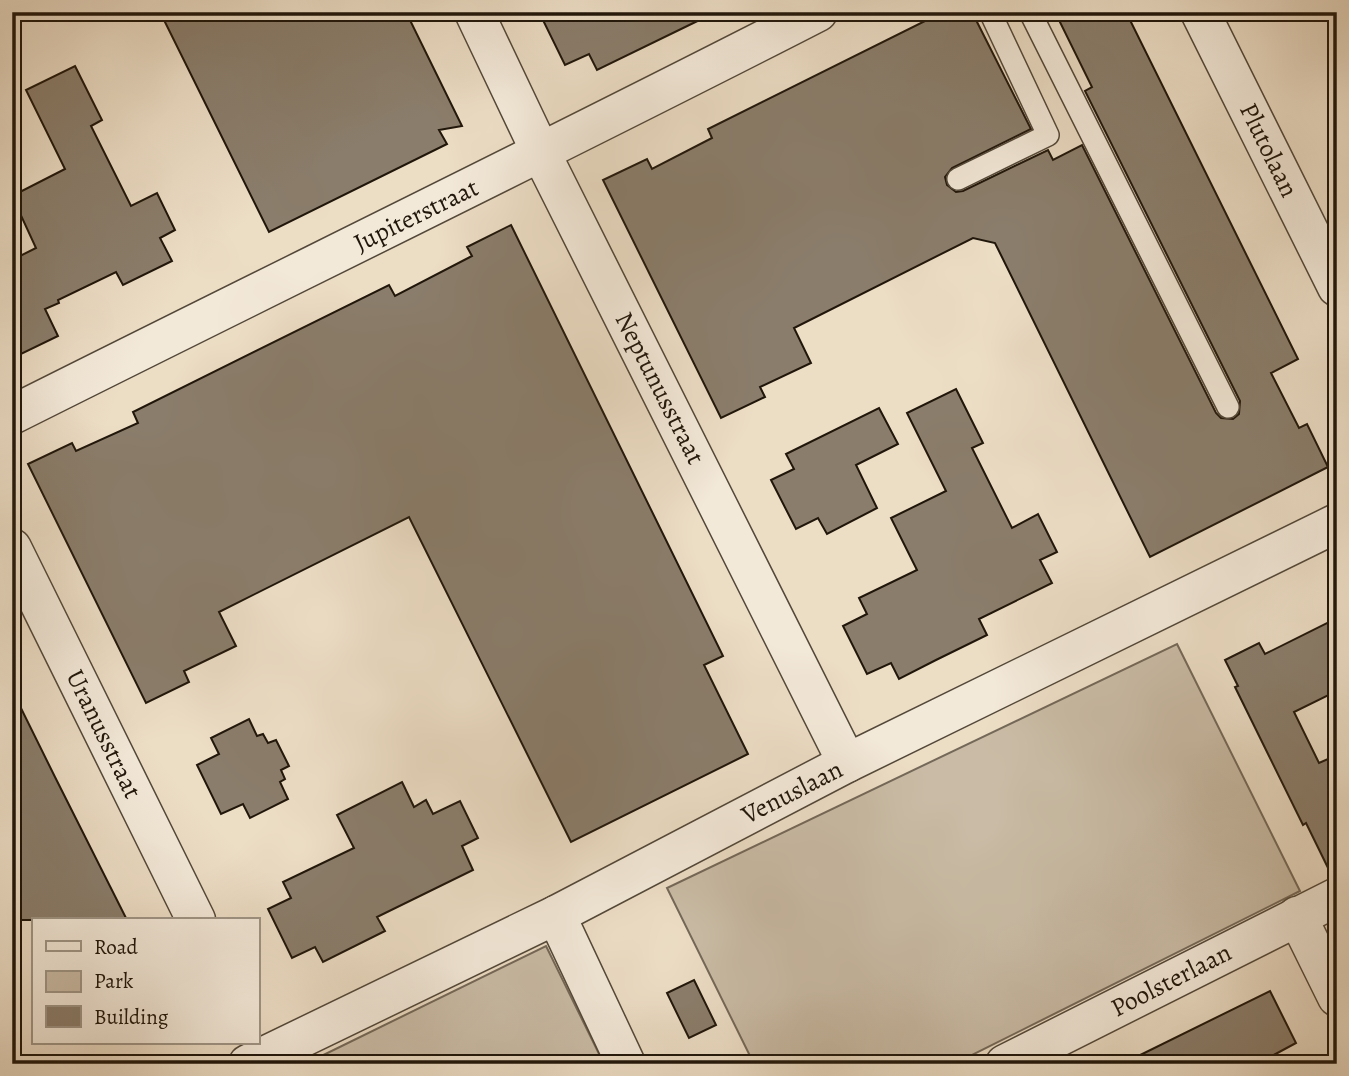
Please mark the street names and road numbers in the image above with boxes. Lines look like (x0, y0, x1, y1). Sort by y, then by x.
street label: Plutolaan (1231, 97, 1307, 203)
street label: Jupiterstraat (348, 170, 485, 260)
street label: Neptunusstraat (607, 306, 714, 470)
street label: Uranusstraat (58, 664, 150, 805)
street label: Venuslaan (735, 752, 849, 833)
street label: Poolsterlaan (1105, 935, 1237, 1025)

